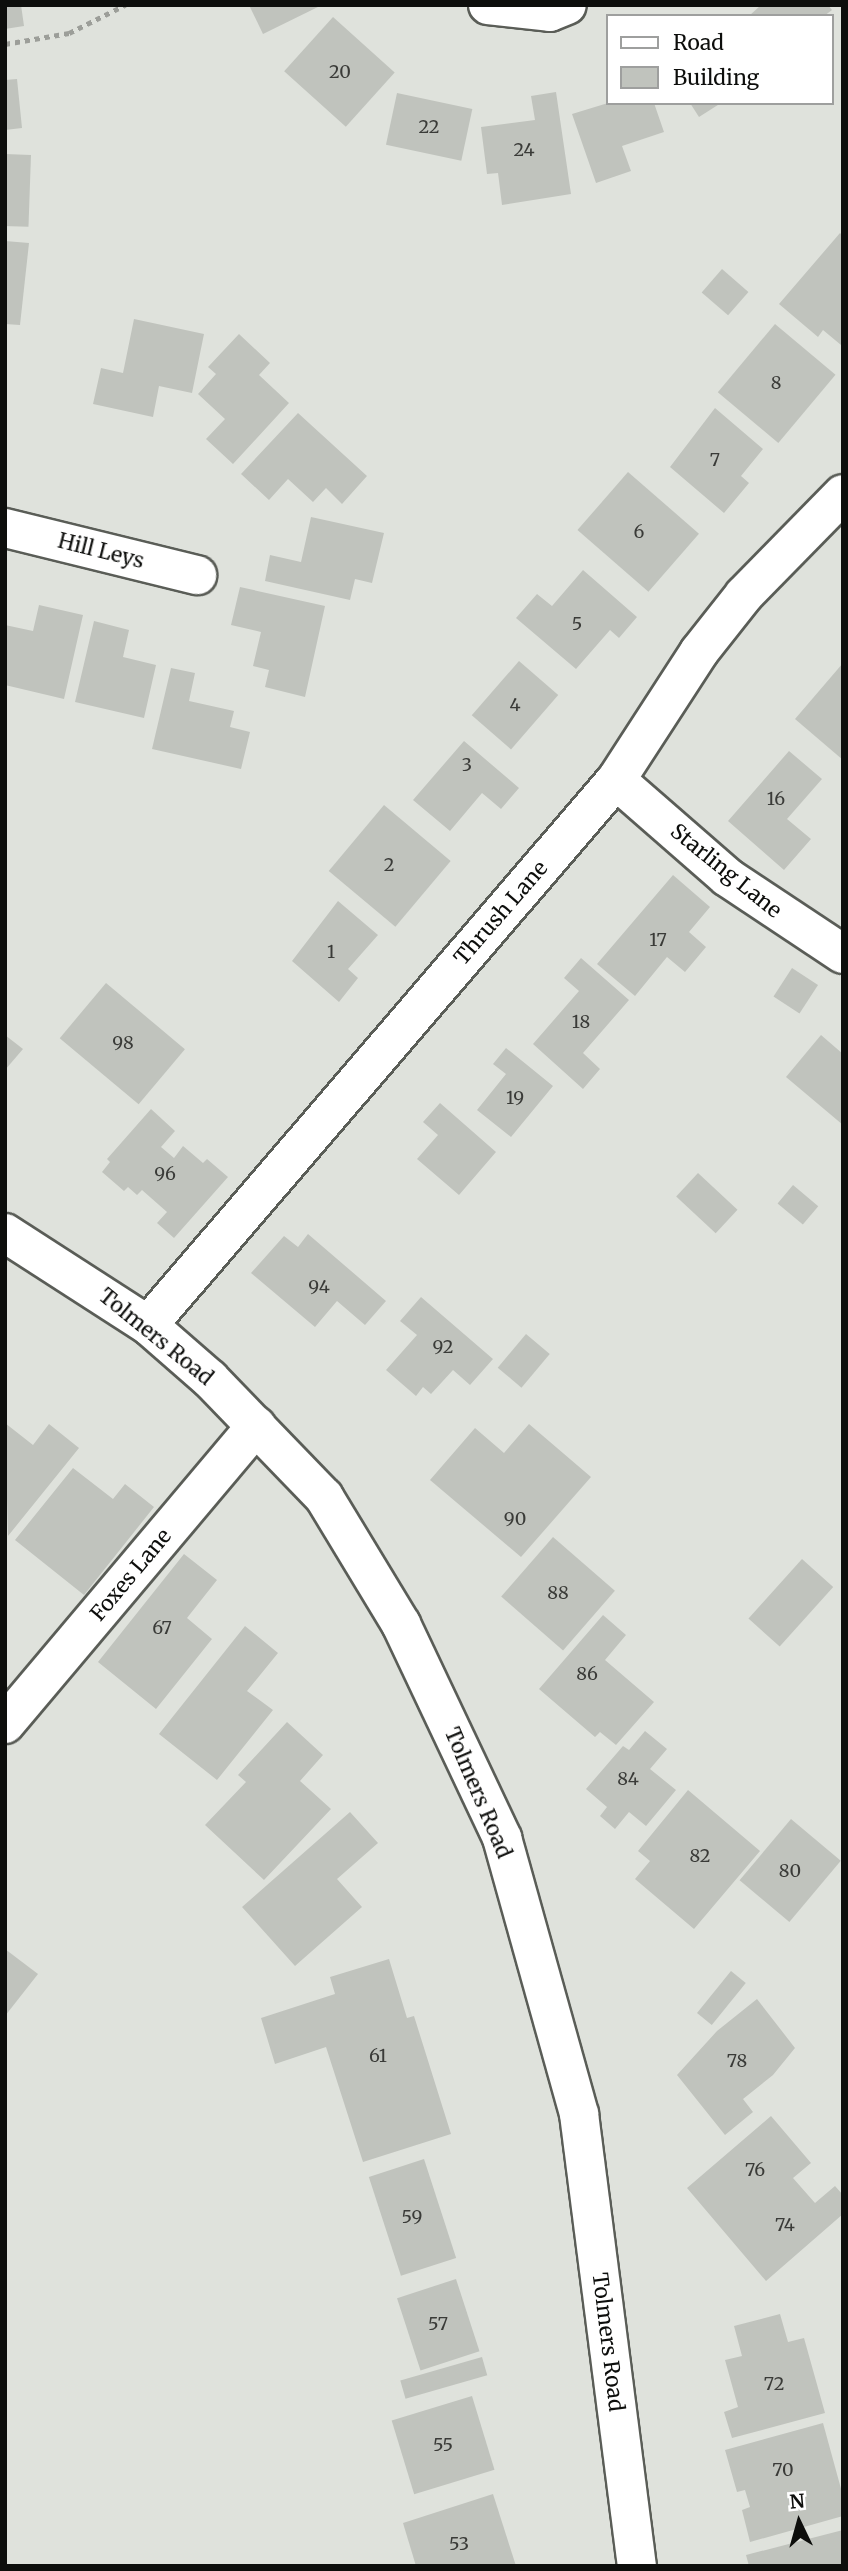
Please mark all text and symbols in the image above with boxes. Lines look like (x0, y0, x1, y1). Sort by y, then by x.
legend (606, 14, 834, 105)
text: Road (673, 29, 724, 56)
house number: 20 (329, 61, 351, 83)
text: Building (673, 64, 759, 91)
house number: 22 (418, 116, 440, 138)
house number: 24 (513, 139, 535, 161)
house number: 8 (771, 372, 781, 394)
house number: 7 (710, 449, 720, 471)
house number: 6 (634, 521, 644, 543)
street label: Hill Leys (55, 528, 147, 574)
house number: 5 (572, 613, 582, 635)
house number: 4 (509, 694, 521, 716)
house number: 3 (462, 754, 472, 776)
house number: 16 (767, 788, 785, 810)
street label: Starling Lane (666, 819, 786, 923)
house number: 2 (384, 854, 394, 876)
street label: Thrush Lane (449, 856, 553, 970)
house number: 17 (649, 929, 667, 951)
house number: 1 (327, 941, 335, 963)
house number: 18 (572, 1011, 590, 1033)
house number: 98 (112, 1032, 134, 1054)
house number: 19 (506, 1087, 524, 1109)
house number: 96 (154, 1163, 176, 1185)
house number: 94 (308, 1276, 330, 1298)
street label: Tolmers Road (94, 1283, 218, 1391)
house number: 92 (432, 1336, 454, 1358)
house number: 90 (504, 1508, 526, 1530)
street label: Foxes Lane (85, 1524, 177, 1626)
house number: 88 (547, 1582, 569, 1604)
house number: 67 (152, 1617, 172, 1639)
house number: 86 (576, 1663, 598, 1685)
street label: Tolmers Road (439, 1724, 517, 1862)
house number: 84 (617, 1768, 639, 1790)
house number: 82 (689, 1845, 711, 1867)
house number: 80 (779, 1860, 801, 1882)
house number: 61 (369, 2045, 387, 2067)
house number: 78 (727, 2050, 747, 2072)
house number: 76 (745, 2159, 765, 2181)
house number: 59 (402, 2206, 422, 2228)
house number: 74 (775, 2214, 795, 2236)
street label: Tolmers Road (587, 2271, 629, 2413)
house number: 57 (428, 2313, 448, 2335)
house number: 72 (764, 2373, 784, 2395)
house number: 55 (433, 2434, 453, 2456)
house number: 70 (772, 2459, 794, 2481)
north arrow (764, 2487, 834, 2557)
text: N (789, 2488, 806, 2514)
house number: 53 (449, 2533, 469, 2555)

